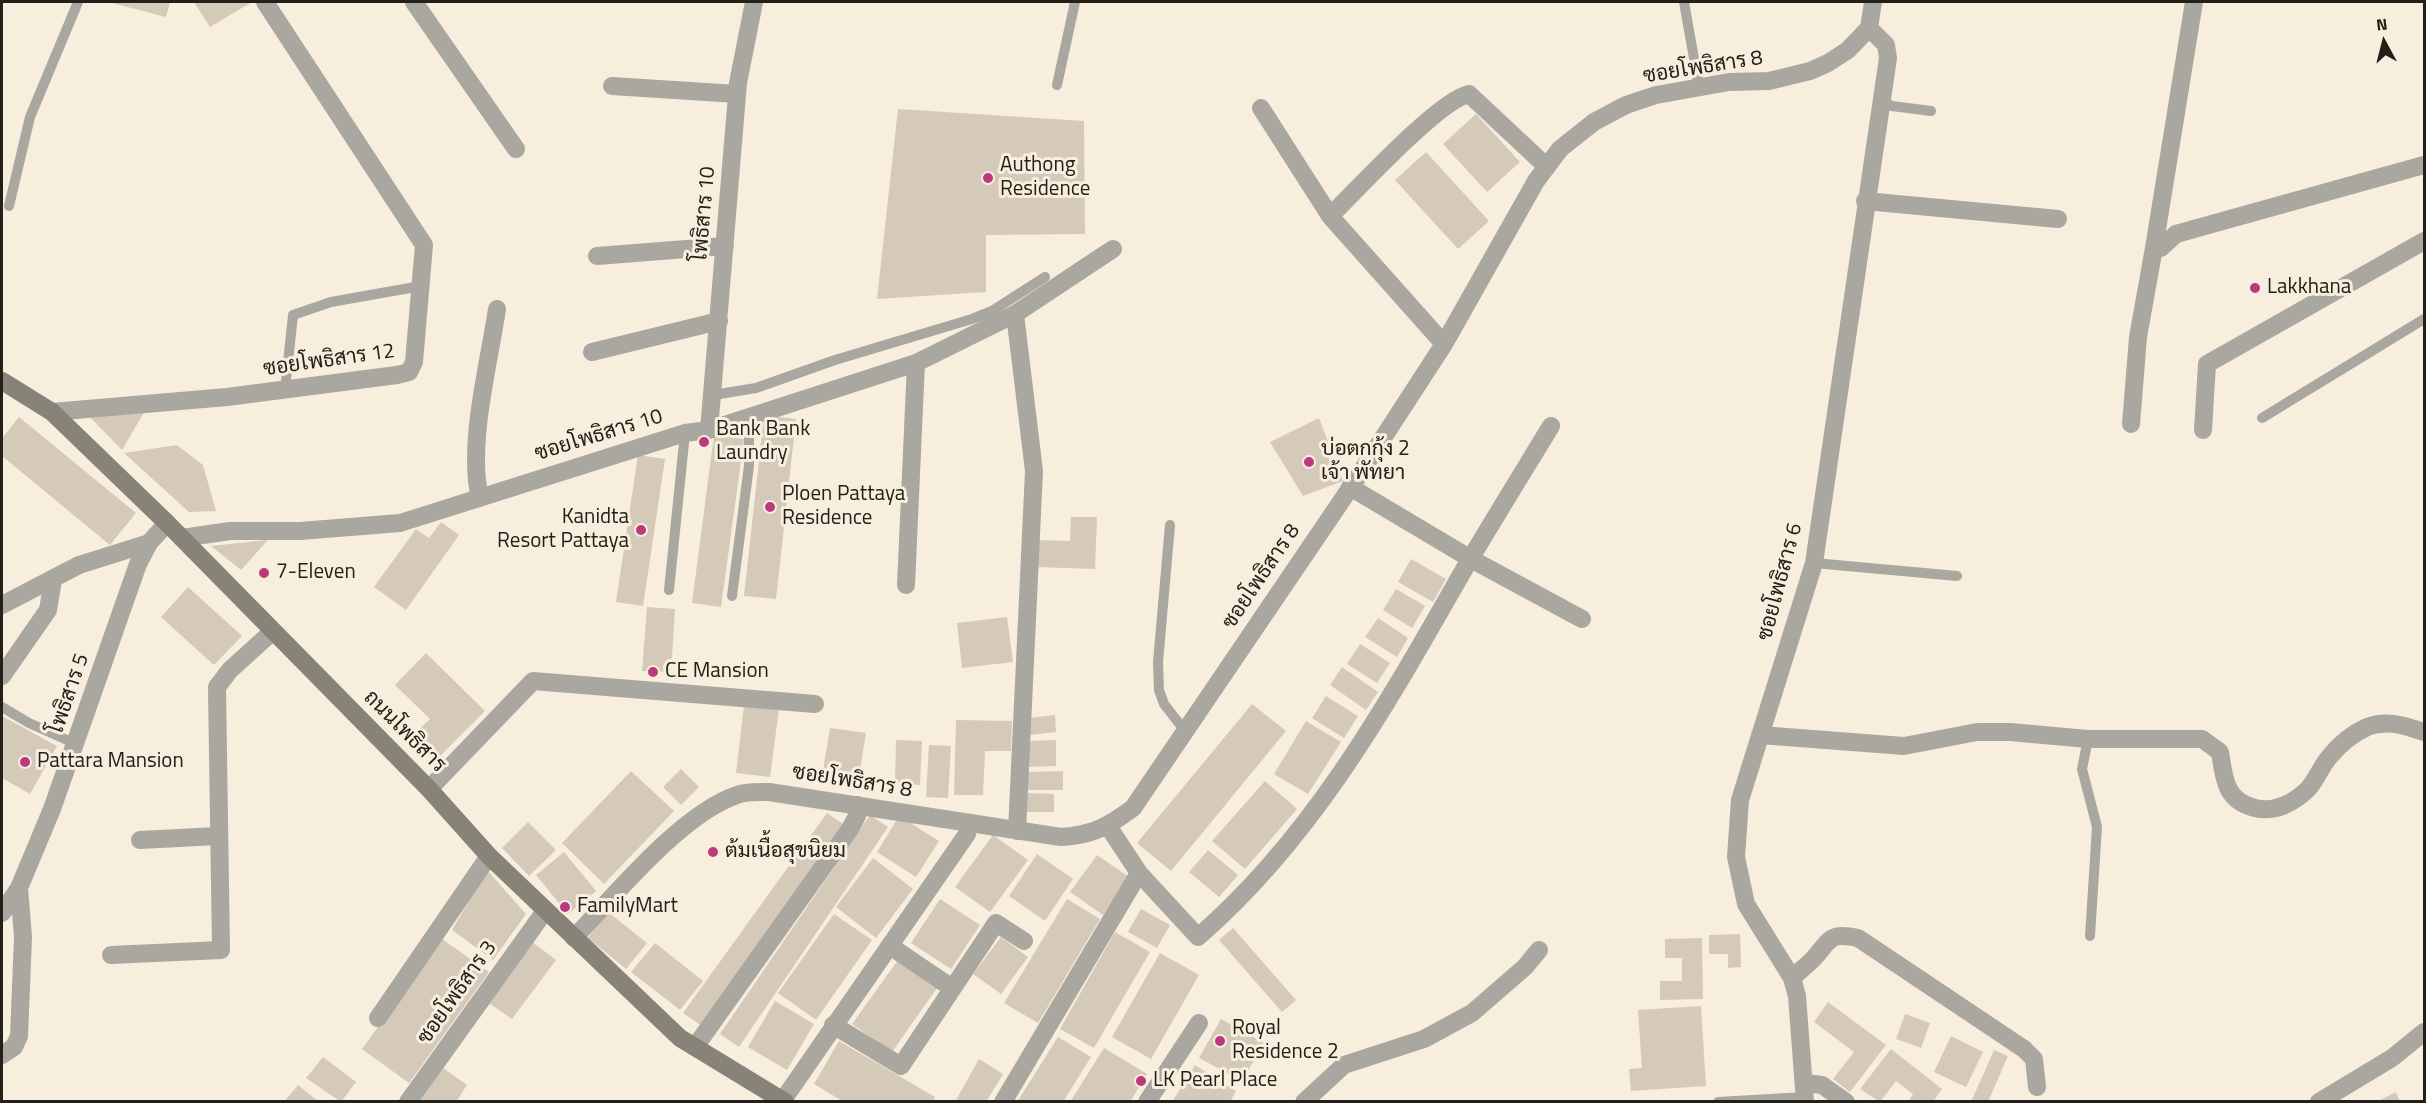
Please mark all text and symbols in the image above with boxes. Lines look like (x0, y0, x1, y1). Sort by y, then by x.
north arrow (2354, 12, 2414, 72)
text: N (2375, 12, 2389, 37)
street label: ซอยโพธิสาร 8 (1641, 46, 1765, 90)
place label: Authong Residence (1000, 153, 1090, 203)
street label: โพธิสาร 10 (688, 166, 722, 262)
marker: Authong Residence (981, 171, 995, 185)
place label: Lakkhana (2267, 275, 2351, 301)
marker: Lakkhana (2248, 281, 2262, 295)
street label: ซอยโพธิสาร 12 (262, 339, 396, 383)
street label: ซอยโพธิสาร 10 (532, 405, 666, 467)
place label: Bank Bank Laundry (716, 417, 810, 467)
marker: Bank Bank Laundry (697, 435, 711, 449)
place label: บ่อตกกุ้ง 2 เจ้า พัทยา (1321, 437, 1410, 487)
marker: บ่อตกกุ้ง 2 เจ้า พัทยา (1302, 455, 1316, 469)
place label: Ploen Pattaya Residence (782, 482, 905, 532)
marker: Ploen Pattaya Residence (763, 500, 777, 514)
place label: Kanidta Resort Pattaya (497, 505, 629, 555)
street label: ซอยโพธิสาร 8 (1218, 520, 1306, 634)
street label: ซอยโพธิสาร 6 (1753, 520, 1809, 644)
marker: Kanidta Resort Pattaya (634, 523, 648, 537)
place label: 7-Eleven (276, 560, 356, 586)
marker: 7-Eleven (257, 566, 271, 580)
street label: โพธิสาร 5 (45, 650, 95, 738)
place label: CE Mansion (665, 659, 769, 685)
marker: CE Mansion (646, 665, 660, 679)
street label: ถนนโพธิสาร (358, 686, 450, 778)
place label: Pattara Mansion (37, 749, 184, 775)
marker: Pattara Mansion (18, 755, 32, 769)
street label: ซอยโพธิสาร 8 (790, 760, 914, 804)
place label: ต้มเนื้อสุขนิยม (725, 839, 846, 865)
marker: ต้มเนื้อสุขนิยม (706, 845, 720, 859)
place label: FamilyMart (577, 894, 678, 920)
marker: FamilyMart (558, 900, 572, 914)
street label: ซอยโพธิสาร 3 (413, 936, 503, 1050)
place label: Royal Residence 2 (1232, 1016, 1339, 1066)
marker: Royal Residence 2 (1213, 1034, 1227, 1048)
place label: LK Pearl Place (1153, 1068, 1277, 1094)
marker: LK Pearl Place (1134, 1074, 1148, 1088)

